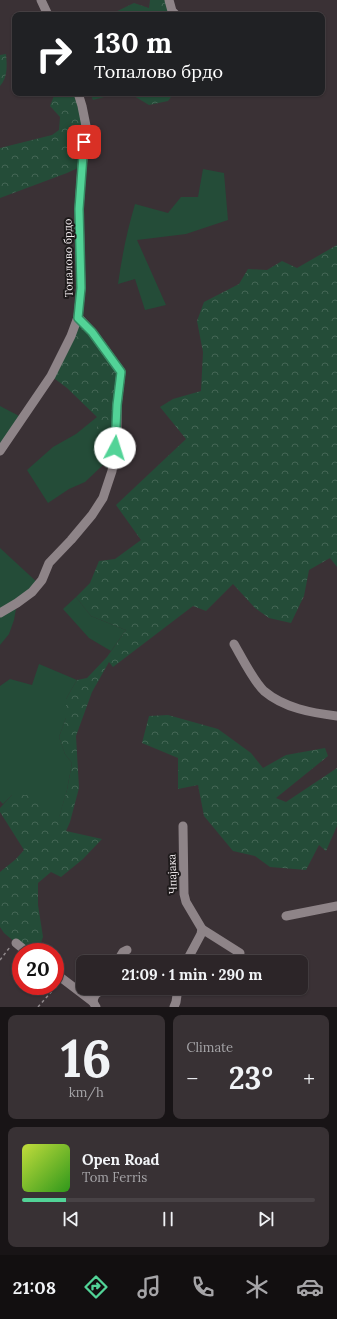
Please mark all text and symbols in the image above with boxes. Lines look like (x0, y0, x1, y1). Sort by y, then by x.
text: 130 m (94, 25, 172, 61)
icon: right (28, 28, 80, 80)
text: Топалово брдо (94, 60, 223, 83)
pin (67, 125, 101, 159)
icon: arrive (73, 131, 95, 153)
street label: Топалово брдо (60, 218, 76, 298)
position arrow (94, 427, 136, 469)
street label: Чпајака (164, 853, 180, 894)
speed limit sign: 20 (12, 943, 64, 995)
text: 21:09 · 1 min · 290 m (122, 965, 262, 984)
text: 16 (61, 1025, 112, 1091)
text: Climate (187, 1039, 233, 1056)
text: 23° (229, 1059, 273, 1097)
text: − (187, 1064, 198, 1092)
text: + (303, 1064, 315, 1092)
text: km/h (69, 1084, 104, 1101)
text: Open Road (82, 1150, 160, 1169)
text: Tom Ferris (82, 1169, 147, 1186)
icon: previous (60, 1208, 82, 1230)
icon: pause (157, 1208, 179, 1230)
icon: next (255, 1208, 277, 1230)
icon: directions (82, 1273, 110, 1301)
icon: music (135, 1273, 163, 1301)
icon: phone (189, 1273, 217, 1301)
icon: climate (243, 1273, 271, 1301)
icon: car (296, 1273, 324, 1301)
text: 21:08 (13, 1276, 56, 1299)

